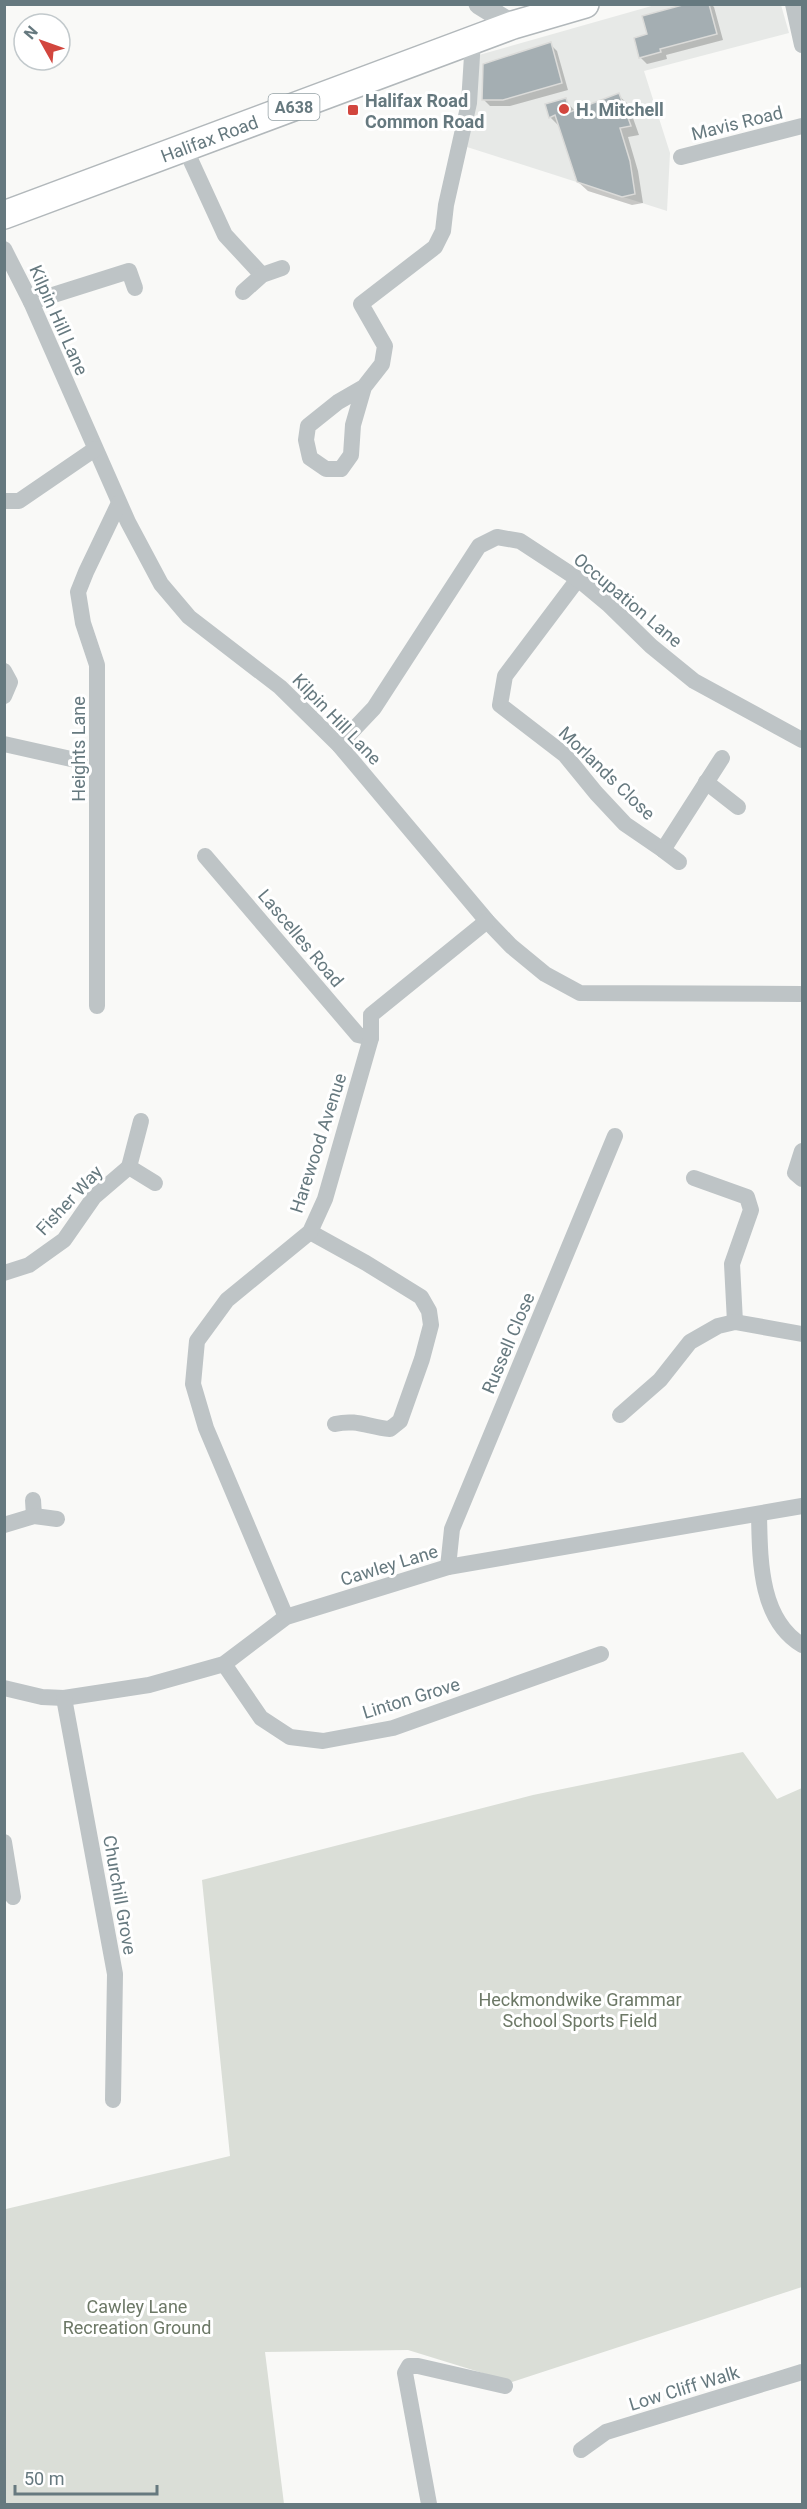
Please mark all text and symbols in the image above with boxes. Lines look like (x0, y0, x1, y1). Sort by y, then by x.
north arrow (12, 12, 72, 72)
text: N (20, 22, 42, 43)
place label: Halifax Road Common Road (365, 90, 484, 132)
road number: A638 (268, 94, 320, 120)
place label: H. Mitchell (576, 99, 664, 120)
street label: Mavis Road (689, 101, 785, 145)
marker: H. Mitchell (557, 102, 571, 116)
marker: Halifax Road Common Road (346, 103, 360, 117)
street label: Halifax Road (158, 111, 261, 166)
street label: Kilpin Hill Lane (25, 262, 93, 378)
street label: Occupation Lane (570, 549, 686, 651)
street label: Kilpin Hill Lane (288, 669, 386, 769)
street label: Heights Lane (68, 696, 89, 802)
street label: Morlands Close (555, 722, 659, 824)
street label: Lascelles Road (254, 885, 348, 991)
street label: Harewood Avenue (286, 1070, 350, 1216)
street label: Fisher Way (31, 1160, 107, 1239)
street label: Russell Close (477, 1289, 539, 1397)
street label: Cawley Lane (338, 1540, 440, 1590)
street label: Linton Grove (360, 1673, 462, 1723)
street label: Churchill Grove (99, 1834, 141, 1956)
park label: Heckmondwike Grammar School Sports Field (478, 1989, 682, 2031)
park label: Cawley Lane Recreation Ground (63, 2296, 211, 2338)
street label: Low Cliff Walk (626, 2361, 743, 2415)
scale bar (15, 2458, 158, 2496)
text: 50 m (24, 2468, 64, 2489)

